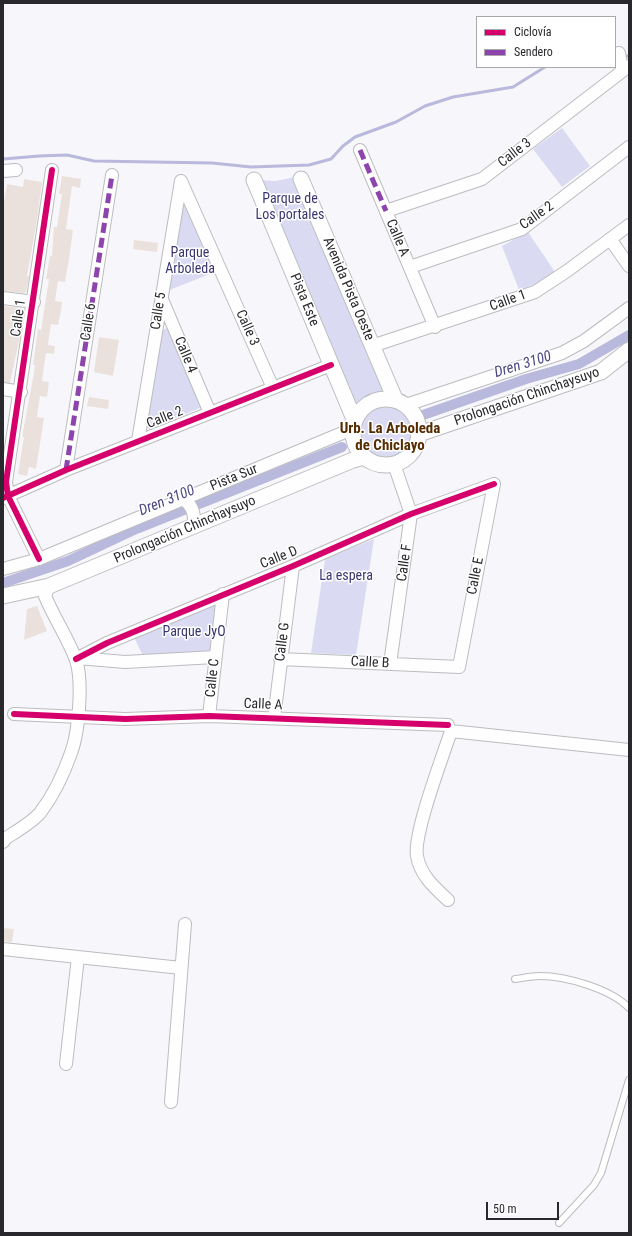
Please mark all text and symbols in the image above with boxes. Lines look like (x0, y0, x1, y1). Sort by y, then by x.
legend (476, 16, 616, 68)
text: Ciclovía (514, 25, 552, 39)
text: Sendero (514, 45, 553, 59)
street label: Calle 3 (495, 135, 535, 171)
park label: Parque de Los portales (256, 191, 324, 224)
street label: Calle 2 (517, 198, 557, 234)
street label: Calle A (382, 217, 412, 259)
street label: Avenida Pista Oeste (319, 235, 377, 343)
park label: Parque Arboleda (165, 245, 215, 278)
street label: Pista Este (286, 271, 322, 329)
street label: Calle 1 (487, 287, 529, 315)
street label: Calle 5 (148, 291, 170, 331)
street label: Calle 1 (8, 298, 30, 338)
street label: Calle 6 (78, 302, 100, 342)
street label: Calle 3 (232, 307, 262, 349)
street label: Calle 4 (170, 334, 200, 376)
water label: Dren 3100 (492, 348, 554, 382)
street label: Prolongación Chinchaysuyo (452, 364, 602, 430)
street label: Calle 2 (144, 403, 186, 433)
district label: Urb. La Arboleda de Chiclayo (340, 420, 440, 455)
street label: Pista Sur (208, 461, 260, 495)
water label: Dren 3100 (136, 482, 198, 520)
street label: Prolongación Chinchaysuyo (112, 492, 258, 568)
street label: Calle D (258, 543, 300, 573)
street label: Calle F (394, 543, 416, 583)
street label: Calle E (464, 556, 488, 596)
park label: La espera (319, 568, 373, 584)
street label: Calle G (272, 622, 294, 662)
park label: Parque JyO (162, 624, 226, 640)
street label: Calle B (350, 654, 390, 672)
street label: Calle C (203, 658, 223, 698)
street label: Calle A (243, 696, 283, 714)
scale bar (488, 1194, 561, 1220)
text: 50 m (493, 1202, 517, 1216)

